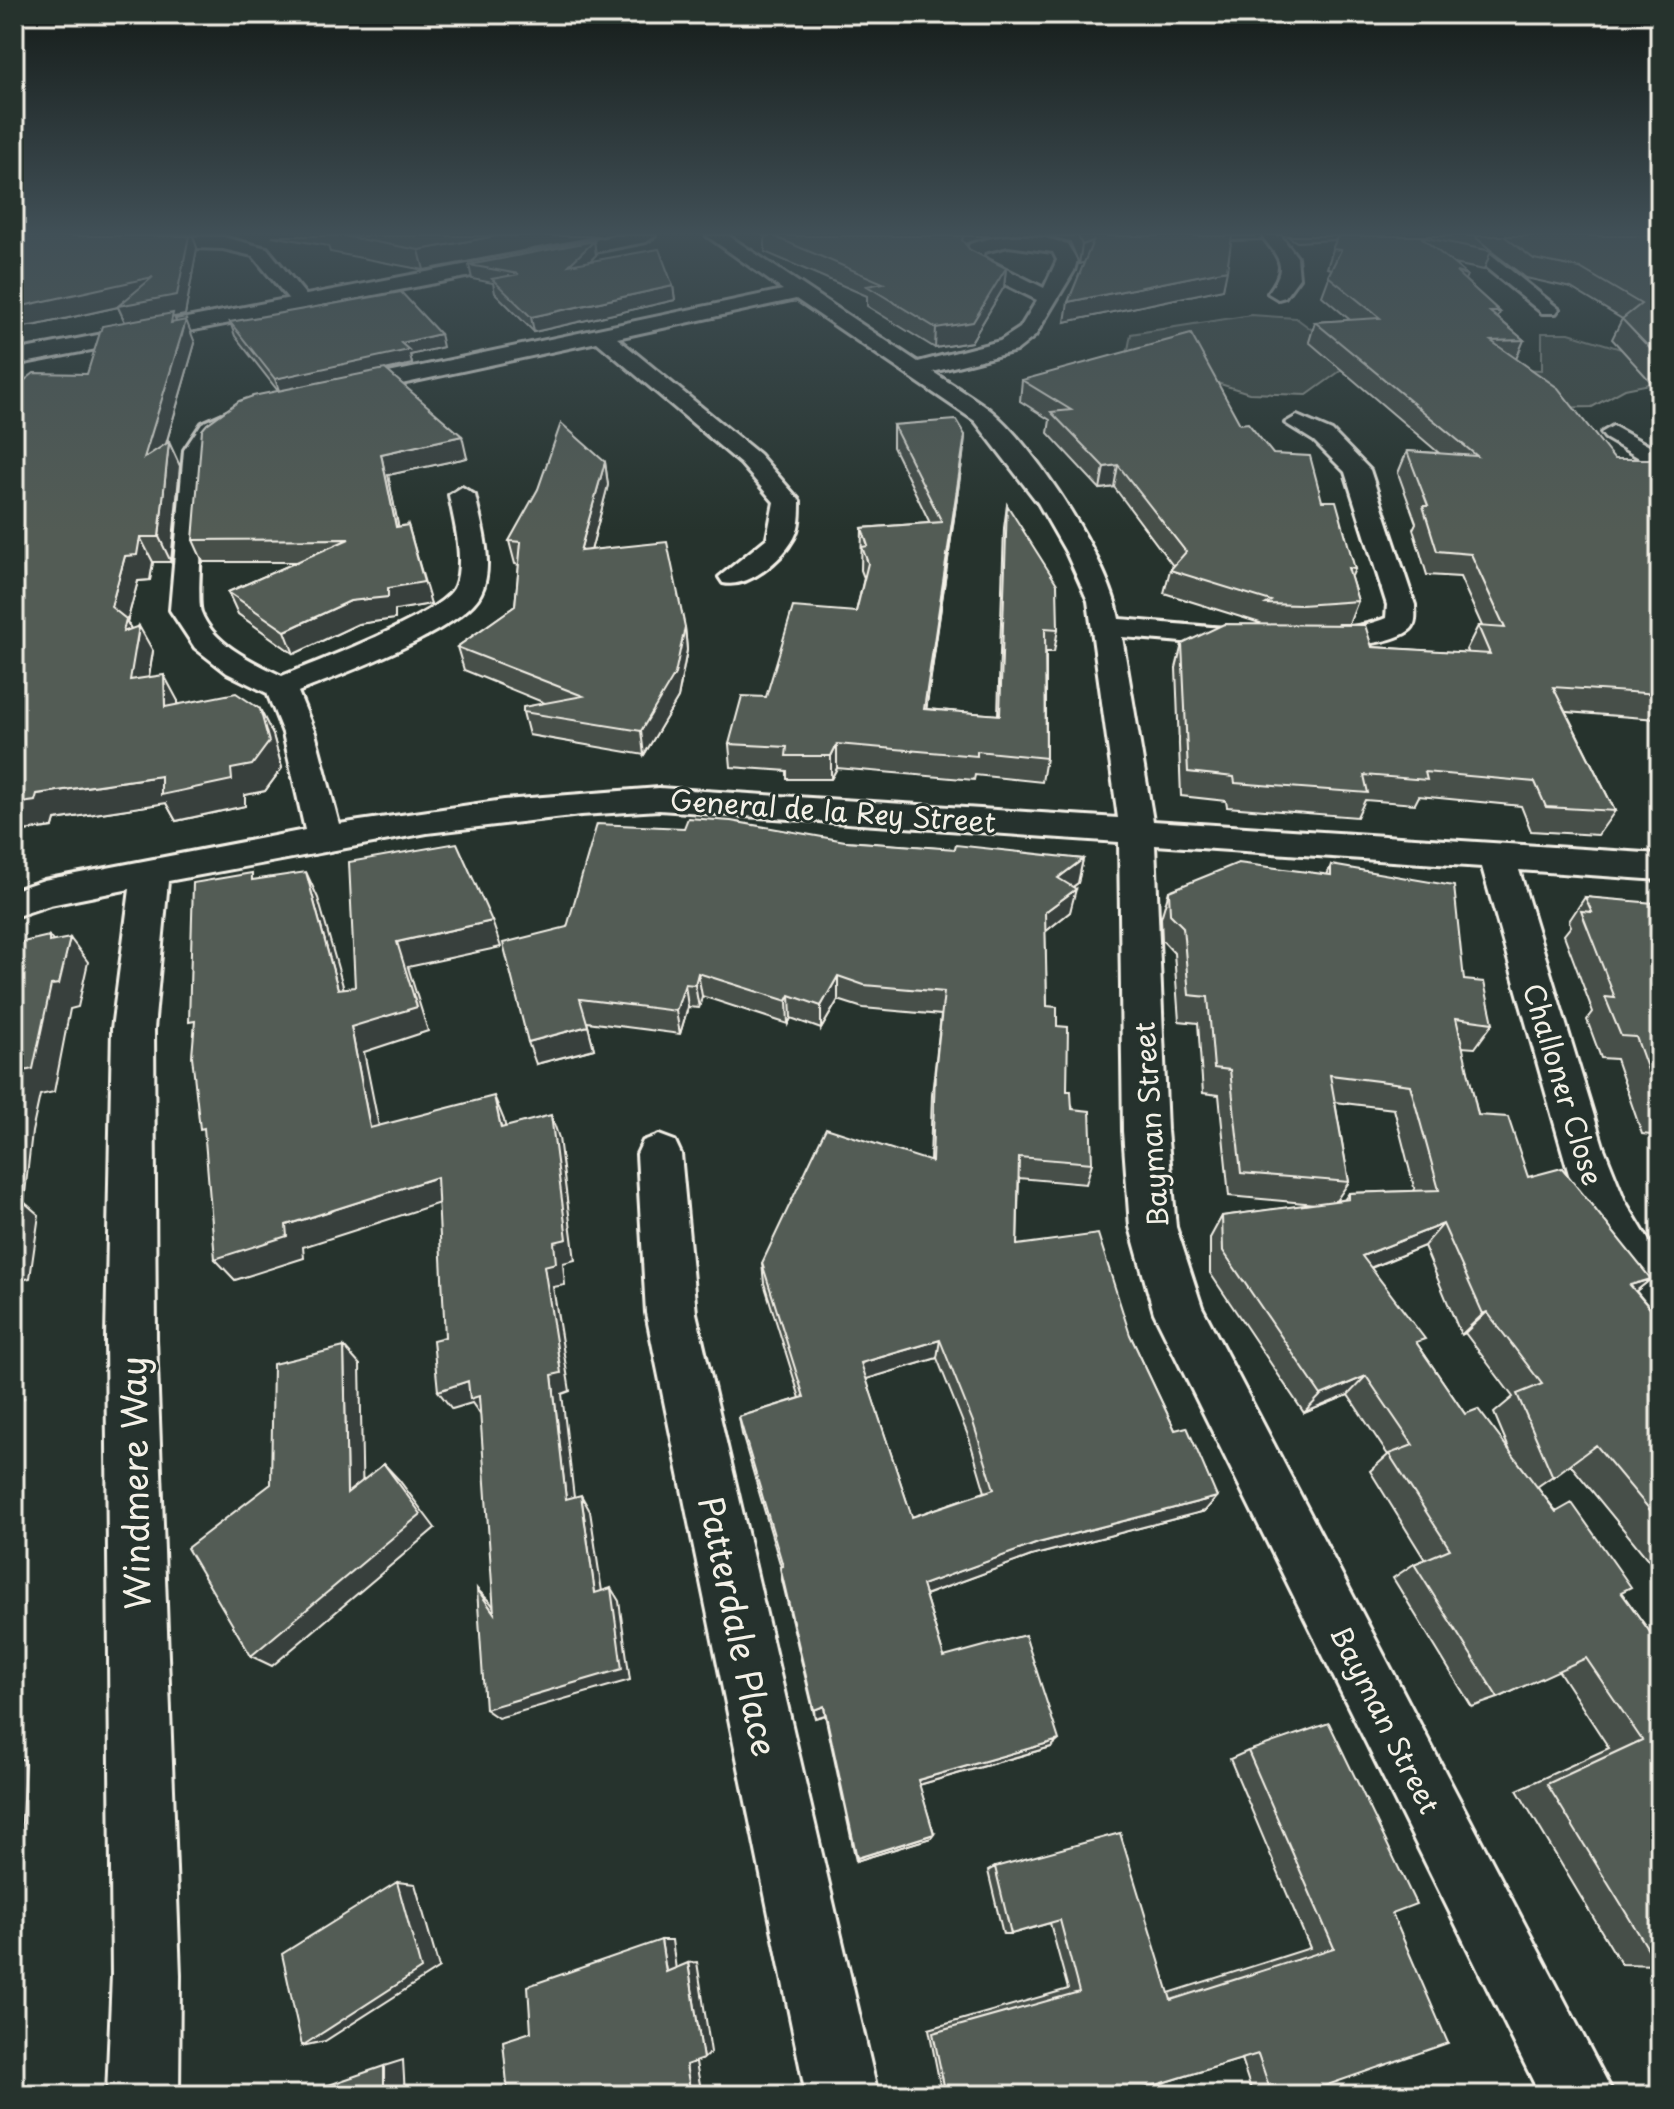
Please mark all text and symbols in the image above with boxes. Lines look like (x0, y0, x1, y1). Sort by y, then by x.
street label: General de la Rey Street (669, 777, 997, 843)
street label: Challoner Close (1513, 978, 1615, 1190)
street label: Bayman Street (1121, 1021, 1179, 1229)
street label: Windmere Way (106, 1356, 162, 1610)
street label: Patterdale Place (686, 1491, 792, 1761)
street label: Bayman Street (1320, 1617, 1452, 1821)

